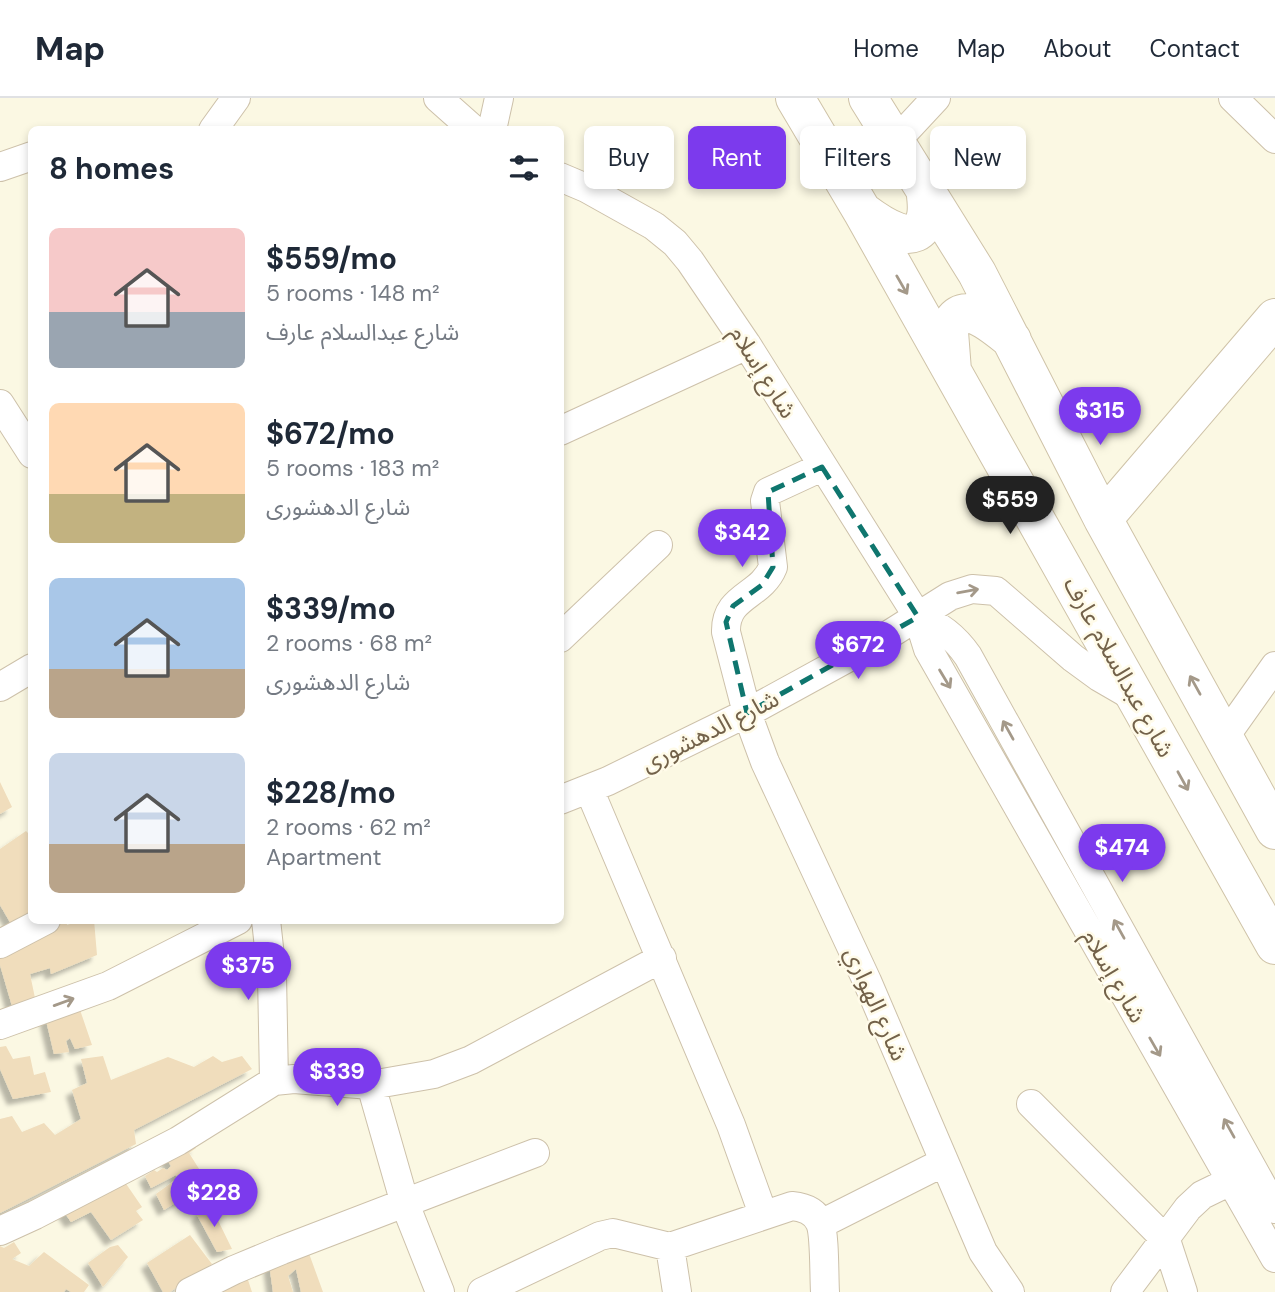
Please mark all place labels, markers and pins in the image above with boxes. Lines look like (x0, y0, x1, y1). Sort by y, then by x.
pin: $315 (1059, 388, 1141, 447)
pin: $559 (969, 476, 1051, 536)
pin: $342 (701, 510, 783, 569)
pin: $672 (817, 622, 899, 681)
pin: $474 (1081, 824, 1163, 884)
pin: $375 (207, 942, 289, 1002)
pin: $339 (296, 1048, 378, 1108)
pin: $228 (173, 1170, 255, 1229)

